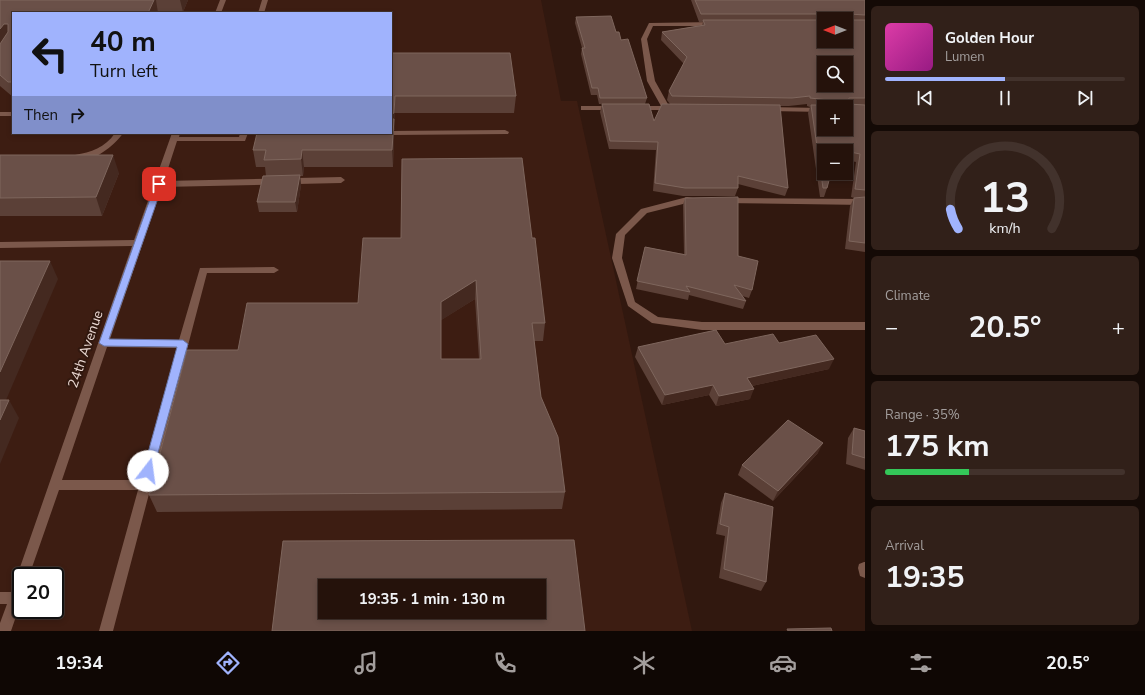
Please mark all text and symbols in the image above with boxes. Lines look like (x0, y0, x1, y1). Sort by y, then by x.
north arrow (817, 12, 853, 48)
map controls (817, 12, 853, 180)
text: 40 m (90, 23, 156, 61)
icon: left (24, 28, 76, 80)
text: Golden Hour (945, 28, 1034, 48)
text: Lumen (945, 48, 985, 66)
button: search (817, 56, 853, 92)
text: Turn left (90, 59, 158, 83)
icon: previous (914, 87, 936, 109)
icon: pause (994, 87, 1016, 109)
icon: next (1074, 87, 1096, 109)
button: + (817, 100, 853, 136)
icon: right (66, 104, 88, 126)
text: Then (24, 105, 58, 125)
button: − (817, 144, 853, 180)
pin (142, 167, 176, 201)
text: 13 (980, 169, 1030, 226)
icon: arrive (148, 173, 170, 195)
text: km/h (989, 218, 1021, 237)
text: Climate (885, 287, 930, 305)
text: 20.5° (969, 307, 1041, 348)
street label: 24th Avenue (63, 308, 108, 391)
text: − (885, 313, 898, 343)
text: + (1112, 313, 1125, 343)
text: Range · 35% (885, 406, 960, 424)
text: 175 km (885, 426, 990, 467)
position arrow (127, 450, 169, 492)
text: Arrival (885, 537, 924, 555)
text: 19:35 (885, 557, 964, 598)
speed limit sign: 20 (12, 567, 64, 619)
text: 19:35 · 1 min · 130 m (359, 589, 505, 609)
icon: directions (214, 649, 242, 677)
icon: music (352, 649, 380, 677)
icon: phone (491, 649, 519, 677)
icon: climate (630, 649, 658, 677)
icon: car (769, 649, 797, 677)
icon: filters (907, 649, 935, 677)
text: 19:34 (55, 651, 103, 675)
text: 20.5° (1046, 651, 1090, 675)

